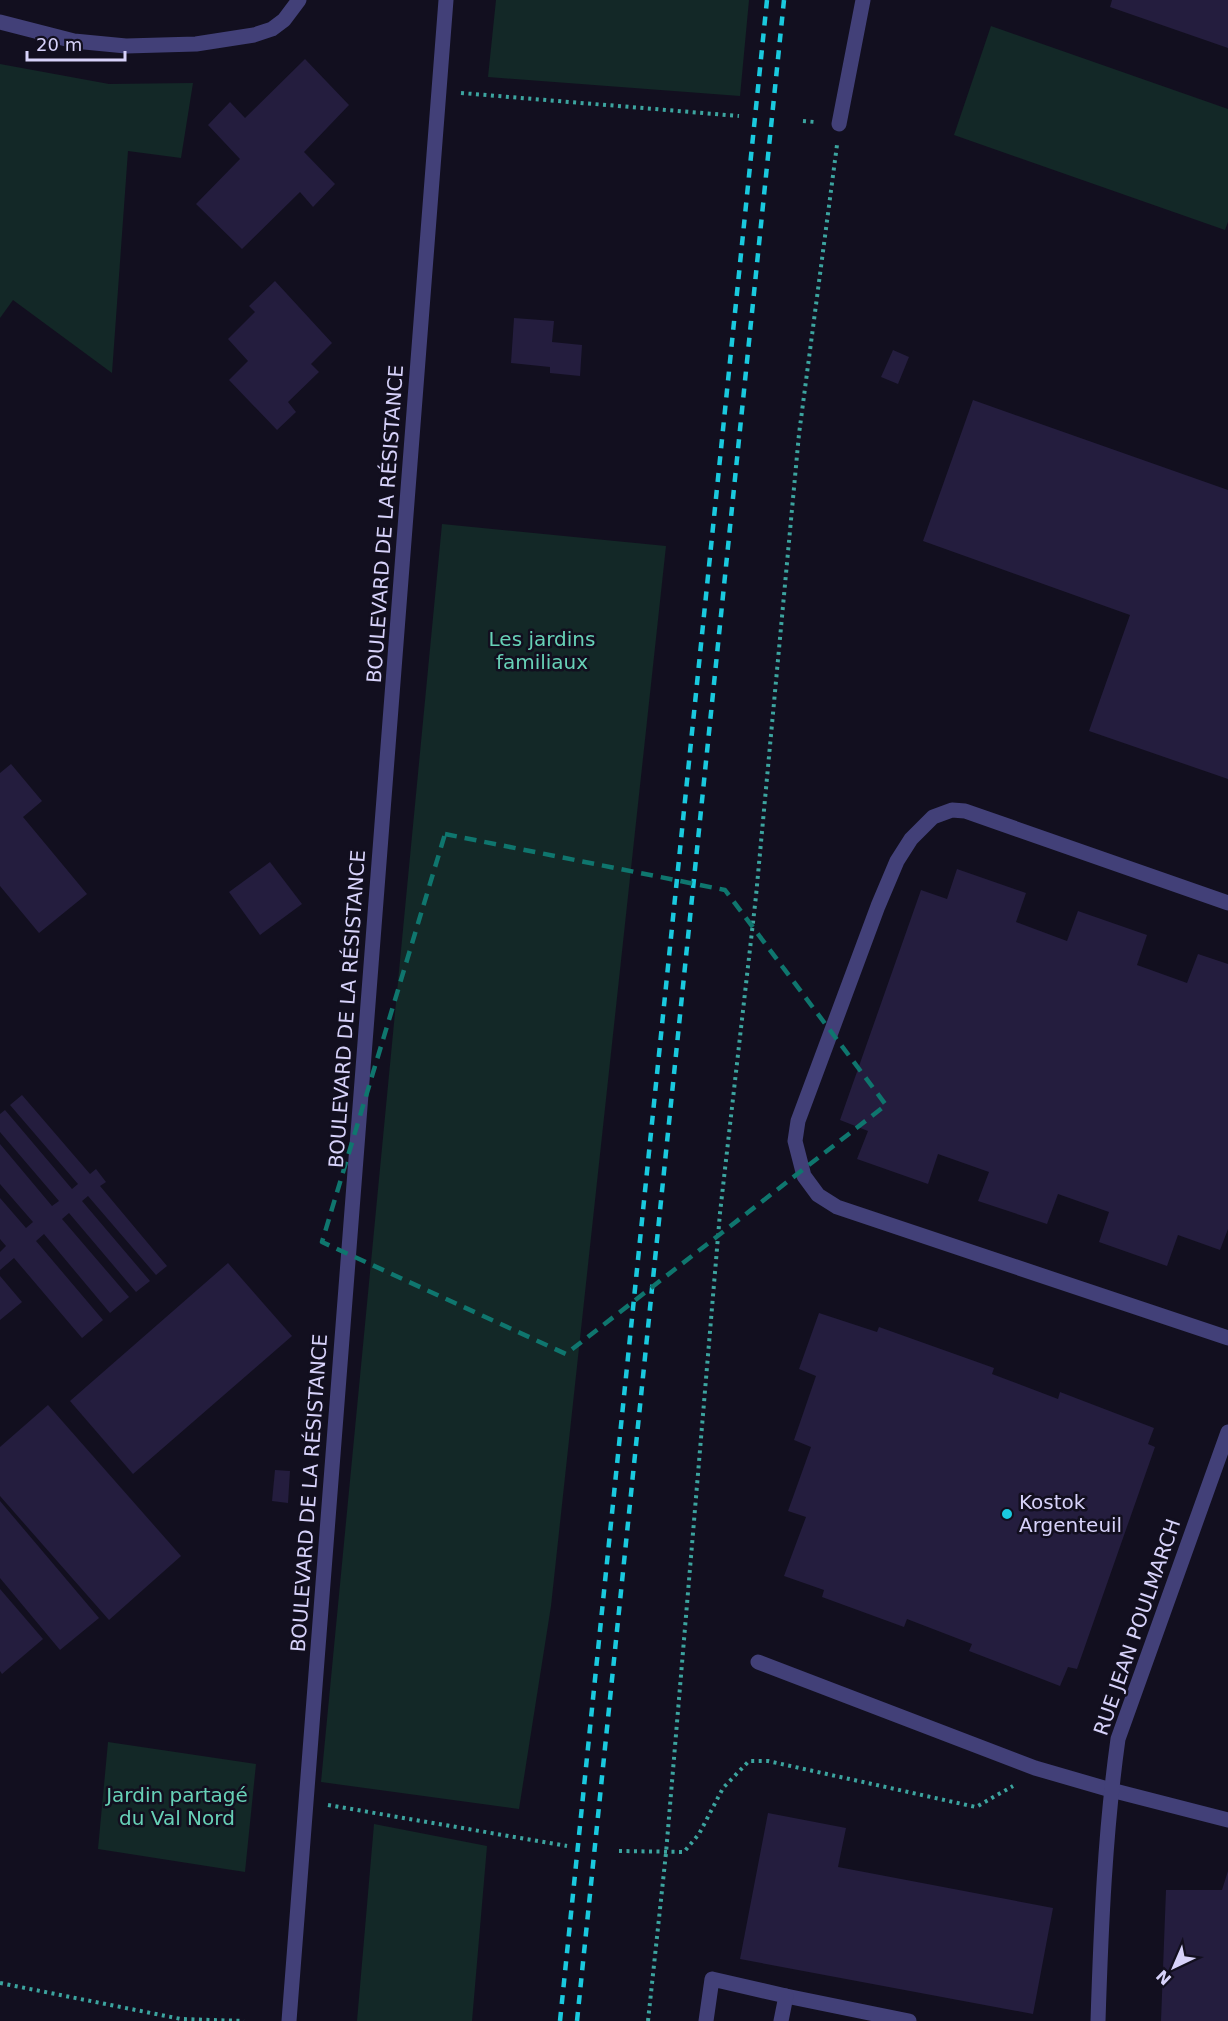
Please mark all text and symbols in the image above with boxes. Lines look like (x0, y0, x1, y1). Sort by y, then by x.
scale bar (27, 24, 124, 62)
text: 20 m (36, 34, 82, 55)
street label: BOULEVARD DE LA RÉSISTANCE (362, 364, 408, 684)
park label: Les jardins familiaux (489, 627, 595, 674)
street label: BOULEVARD DE LA RÉSISTANCE (324, 849, 370, 1169)
street label: BOULEVARD DE LA RÉSISTANCE (286, 1333, 332, 1653)
place label: Kostok Argenteuil (1019, 1490, 1122, 1537)
marker: Kostok Argenteuil (1000, 1507, 1014, 1521)
street label: RUE JEAN POULMARCH (1089, 1516, 1185, 1738)
park label: Jardin partagé du Val Nord (104, 1783, 248, 1830)
north arrow (1144, 1937, 1204, 1997)
text: N (1153, 1966, 1175, 1989)

